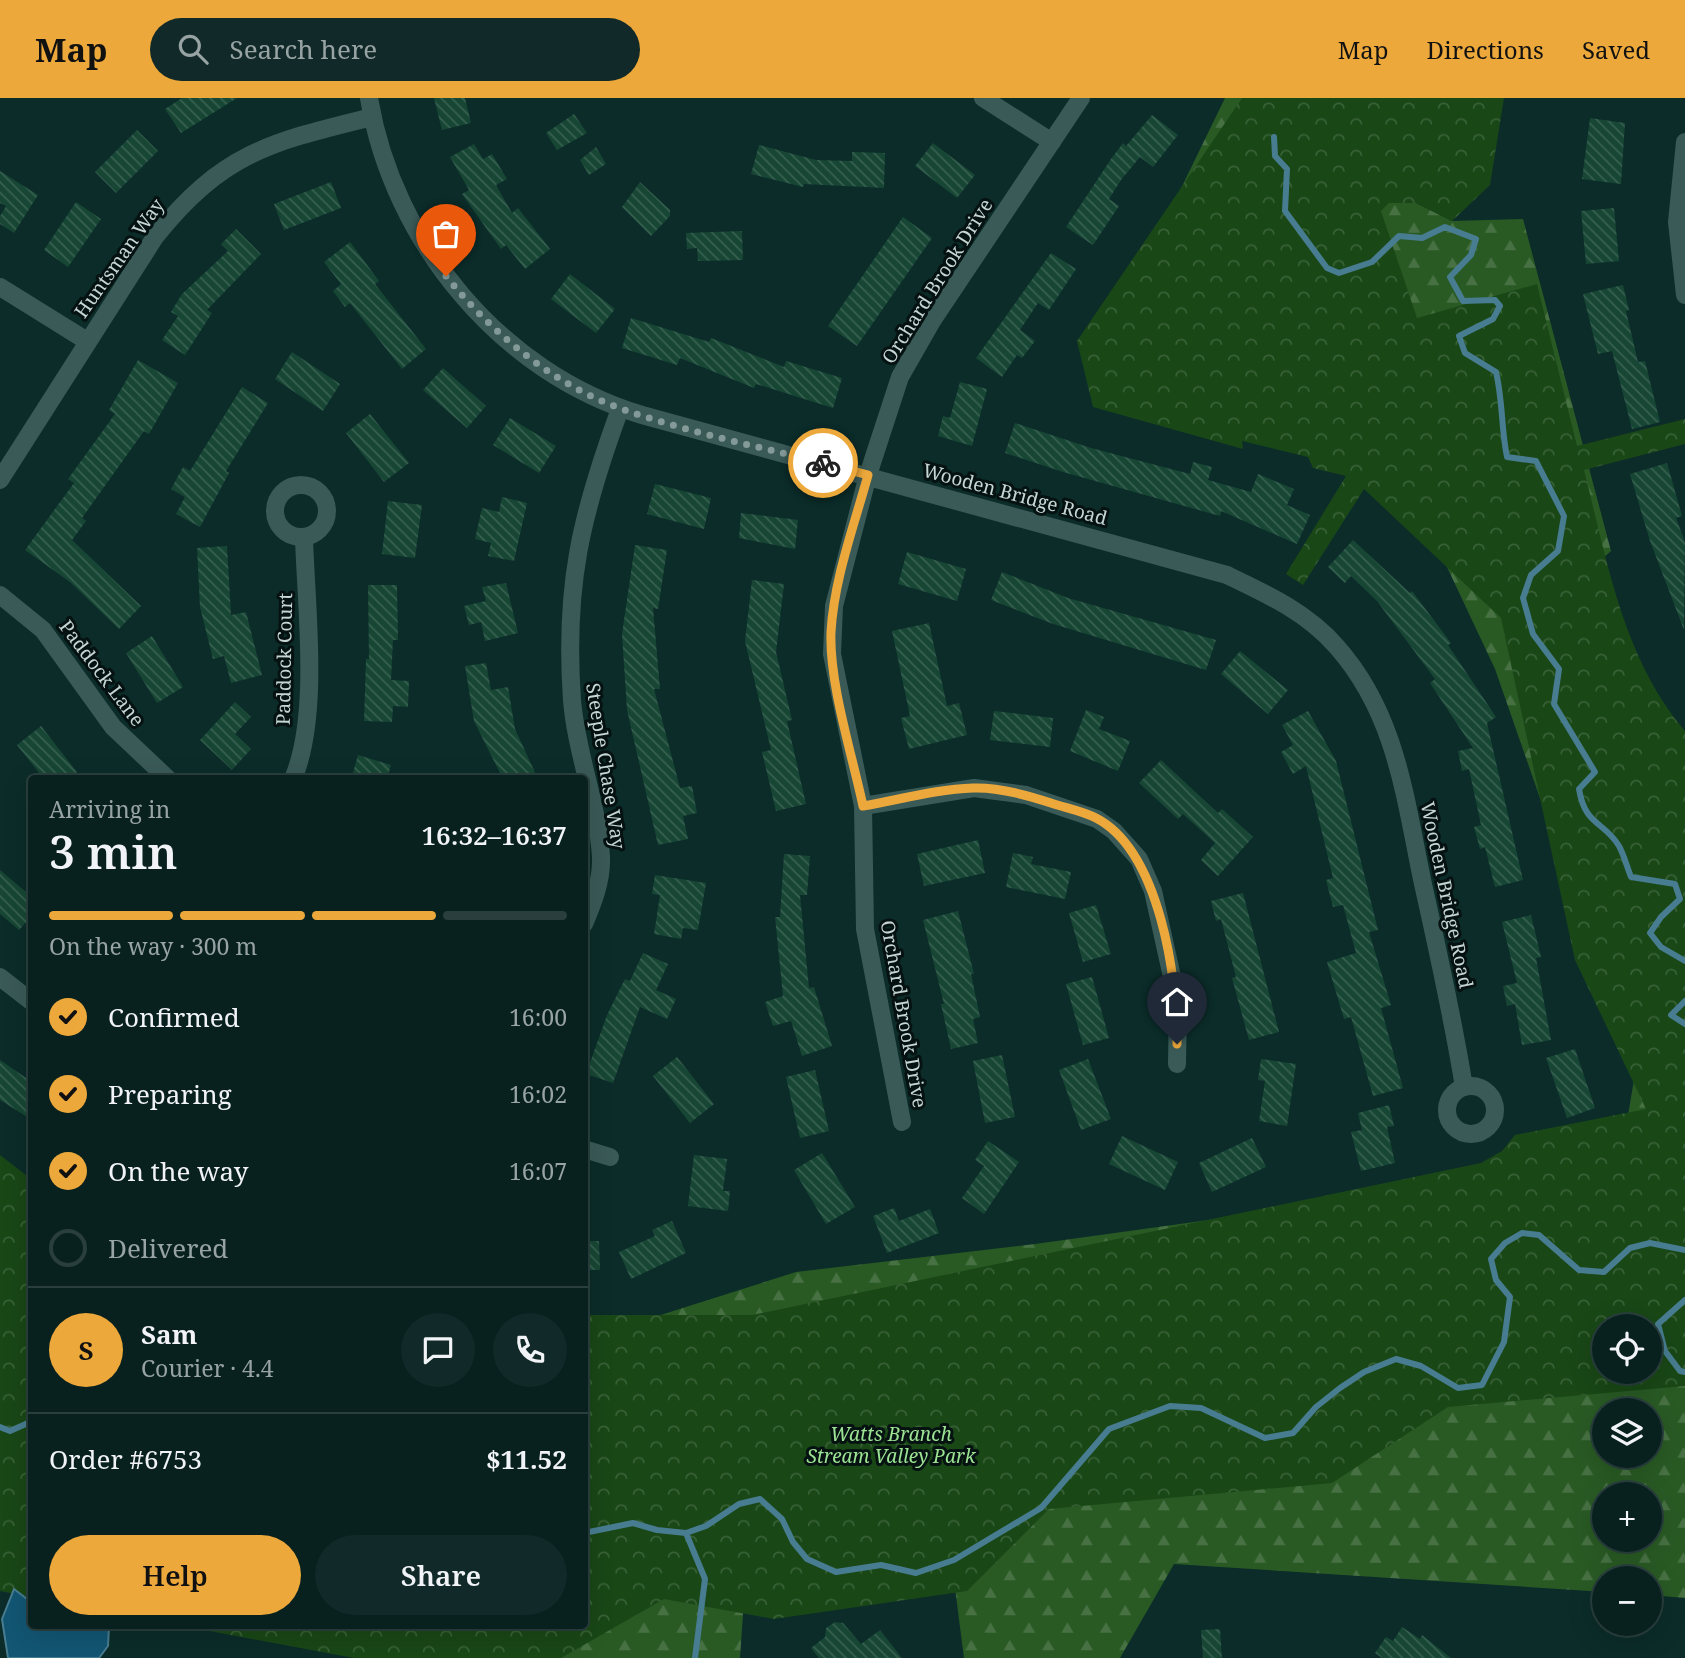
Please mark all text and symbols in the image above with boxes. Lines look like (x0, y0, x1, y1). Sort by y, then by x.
search box (150, 18, 640, 81)
text: Map (35, 27, 108, 72)
icon: search (174, 30, 212, 68)
text: Search here (230, 31, 377, 67)
text: Map (1338, 33, 1389, 66)
text: Directions (1427, 33, 1544, 66)
text: Saved (1582, 33, 1650, 66)
street label: Huntsman Way (68, 193, 170, 323)
street label: Orchard Brook Drive (876, 194, 998, 368)
pin (416, 204, 476, 276)
icon: bag (427, 215, 465, 253)
courier (788, 428, 858, 498)
icon: bike (804, 444, 842, 482)
street label: Wooden Bridge Road (920, 457, 1110, 531)
street label: Paddock Court (270, 592, 298, 725)
street label: Paddock Lane (53, 615, 151, 731)
street label: Steeple Chase Way (580, 681, 632, 851)
text: Arriving in (49, 793, 170, 825)
street label: Wooden Bridge Road (1415, 799, 1480, 991)
text: 16:32–16:37 (421, 817, 567, 853)
text: 3 min (49, 820, 177, 882)
street label: Orchard Brook Drive (875, 918, 933, 1110)
text: On the way · 300 m (49, 930, 257, 962)
pin (1147, 972, 1207, 1044)
icon: home (1158, 983, 1196, 1021)
icon: check (49, 998, 87, 1036)
text: Confirmed (108, 999, 240, 1035)
text: 16:00 (509, 1001, 567, 1033)
icon: check (49, 1075, 87, 1113)
text: Preparing (108, 1076, 232, 1112)
text: 16:02 (509, 1078, 567, 1110)
icon: check (49, 1152, 87, 1190)
text: On the way (108, 1153, 248, 1189)
text: 16:07 (509, 1155, 567, 1187)
text: Delivered (108, 1230, 228, 1266)
button: chat (401, 1313, 475, 1387)
button: phone (493, 1313, 567, 1387)
map controls (1592, 1314, 1662, 1636)
button: locate (1592, 1314, 1662, 1384)
text: Sam (141, 1316, 197, 1352)
text: S (78, 1332, 94, 1368)
text: Courier · 4.4 (141, 1352, 274, 1384)
button: layers (1592, 1398, 1662, 1468)
park label: Watts Branch Stream Valley Park (806, 1421, 977, 1469)
text: Order #6753 (49, 1441, 202, 1477)
text: $11.52 (486, 1441, 567, 1477)
button: + (1592, 1482, 1662, 1552)
button: Help (49, 1535, 301, 1615)
button: Share (315, 1535, 567, 1615)
button: − (1592, 1566, 1662, 1636)

